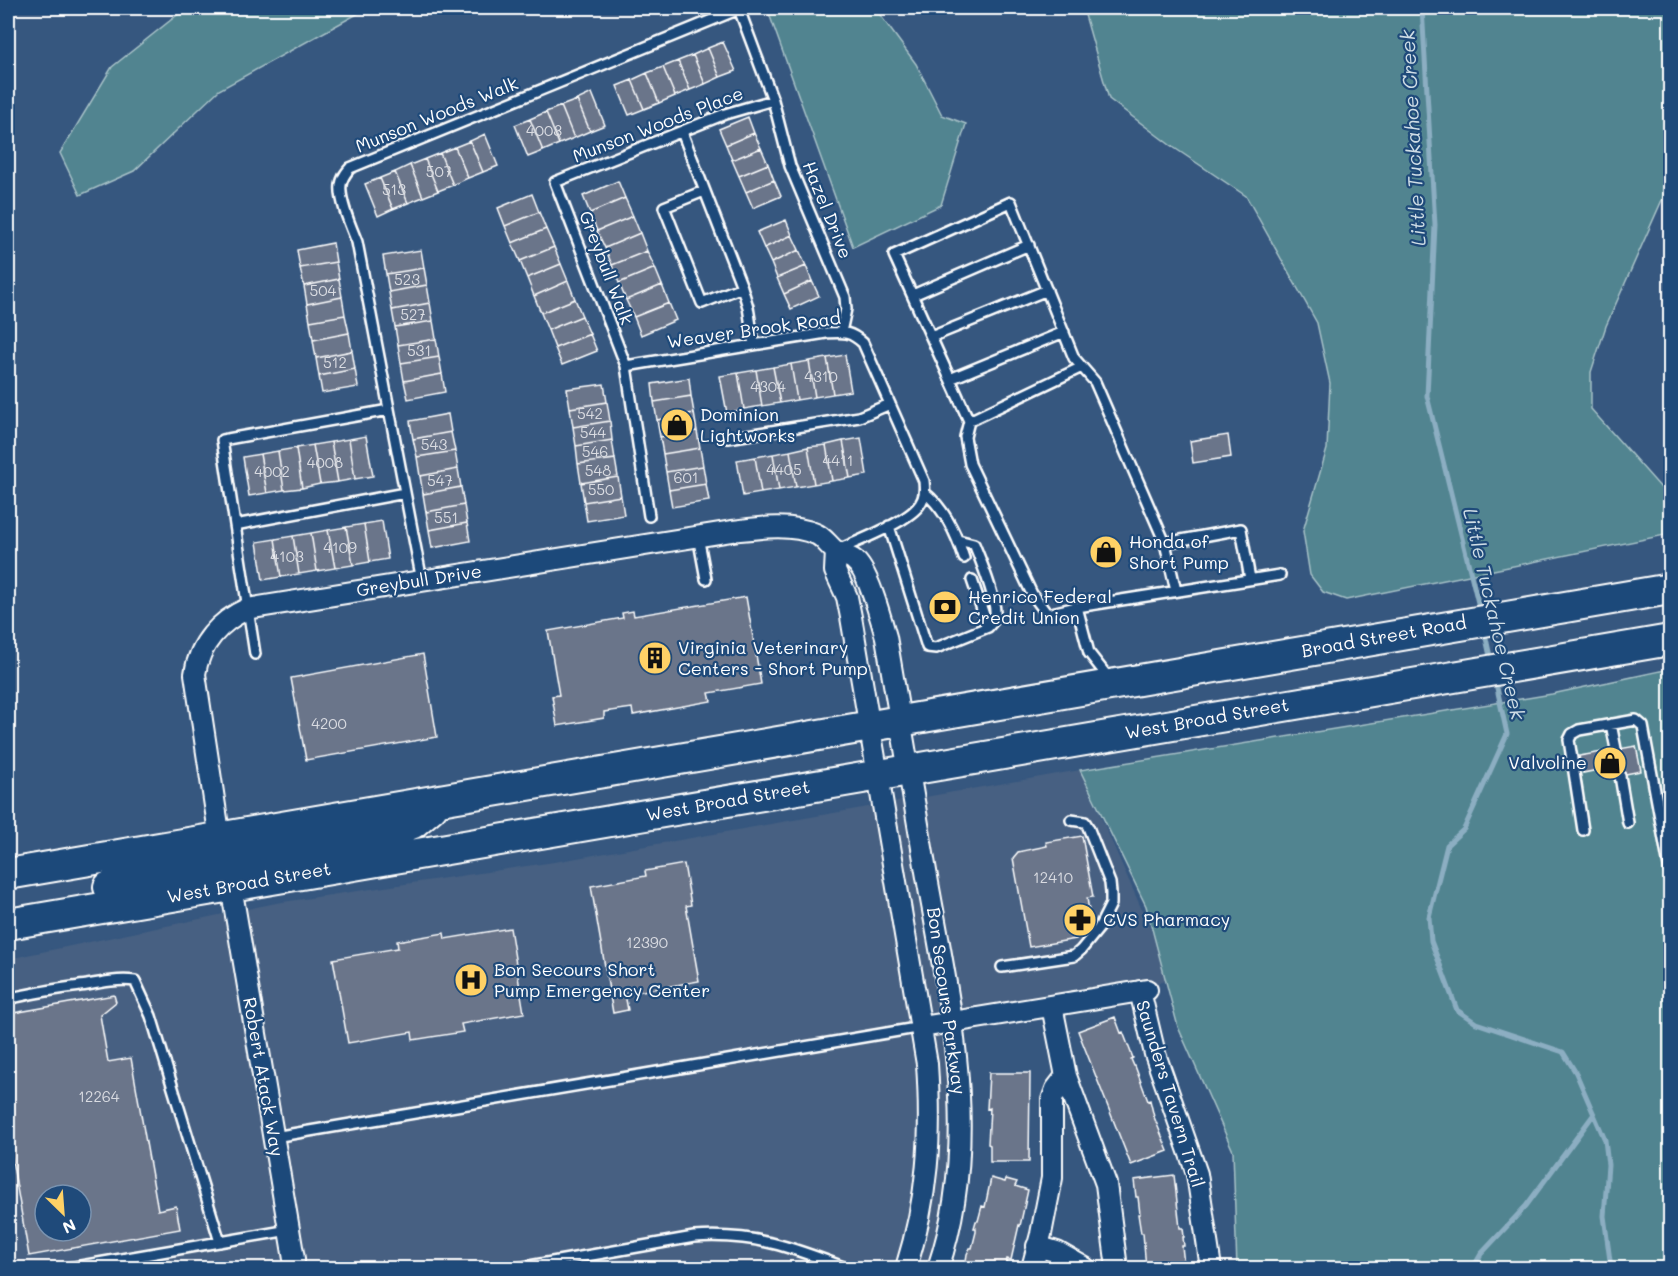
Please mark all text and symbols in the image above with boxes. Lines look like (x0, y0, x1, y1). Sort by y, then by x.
water label: Little Tuckahoe Creek (1393, 29, 1431, 247)
street label: Munson Woods Walk (352, 70, 522, 158)
street label: Munson Woods Place (569, 80, 746, 168)
house number: 4003 (526, 120, 562, 140)
street label: Hazel Drive (797, 157, 858, 262)
house number: 507 (426, 161, 452, 181)
house number: 513 (382, 179, 406, 199)
street label: Greybull Walk (574, 207, 640, 328)
house number: 523 (394, 269, 420, 289)
house number: 504 (310, 280, 337, 300)
house number: 527 (400, 304, 426, 324)
street label: Weaver Brook Road (665, 305, 842, 353)
house number: 531 (407, 340, 431, 360)
house number: 512 (323, 352, 347, 372)
house number: 4310 (804, 366, 838, 386)
house number: 4304 (750, 376, 786, 396)
place label: Dominion Lightworks (700, 402, 795, 447)
house number: 542 (577, 403, 603, 423)
shop icon: Dominion Lightworks (659, 407, 695, 443)
house number: 544 (580, 422, 606, 442)
house number: 543 (421, 434, 447, 454)
house number: 546 (582, 441, 608, 461)
house number: 4411 (822, 450, 854, 470)
house number: 4008 (307, 452, 343, 472)
house number: 4405 (766, 459, 802, 479)
house number: 548 (585, 460, 611, 480)
house number: 4002 (254, 461, 290, 481)
house number: 601 (673, 467, 699, 487)
house number: 547 (427, 470, 453, 490)
house number: 550 (588, 479, 614, 499)
water label: Little Tuckahoe Creek (1458, 505, 1532, 723)
house number: 551 (434, 507, 458, 527)
place label: Honda of Short Pump (1129, 529, 1229, 574)
shop icon: Honda of Short Pump (1088, 534, 1124, 570)
house number: 4109 (323, 537, 357, 557)
house number: 4103 (270, 546, 304, 566)
street label: Greybull Drive (354, 558, 483, 602)
place label: Henrico Federal Credit Union (968, 584, 1112, 629)
bank icon: Henrico Federal Credit Union (927, 589, 963, 625)
street label: Broad Street Road (1299, 610, 1468, 662)
place label: Virginia Veterinary Centers - Short Pump (678, 635, 868, 680)
building icon: Virginia Veterinary Centers - Short Pump (637, 640, 673, 676)
street label: West Broad Street (1123, 692, 1291, 744)
house number: 4200 (311, 713, 347, 733)
shop icon: Valvoline (1592, 745, 1628, 781)
place label: Valvoline (1508, 750, 1587, 774)
street label: West Broad Street (644, 774, 812, 826)
street label: West Broad Street (165, 856, 333, 908)
house number: 12410 (1033, 867, 1073, 887)
pharmacy icon: CVS Pharmacy (1062, 902, 1098, 938)
street label: Bon Secours Parkway (922, 906, 972, 1096)
place label: CVS Pharmacy (1103, 907, 1230, 931)
house number: 12390 (626, 932, 668, 952)
place label: Bon Secours Short Pump Emergency Center (494, 957, 710, 1002)
hospital icon: Bon Secours Short Pump Emergency Center (453, 962, 489, 998)
street label: Robert Atack Way (238, 995, 290, 1158)
street label: Saunders Tavern Trail (1131, 997, 1211, 1190)
house number: 12264 (78, 1086, 120, 1106)
north arrow (33, 1183, 93, 1243)
text: N (60, 1215, 79, 1239)

